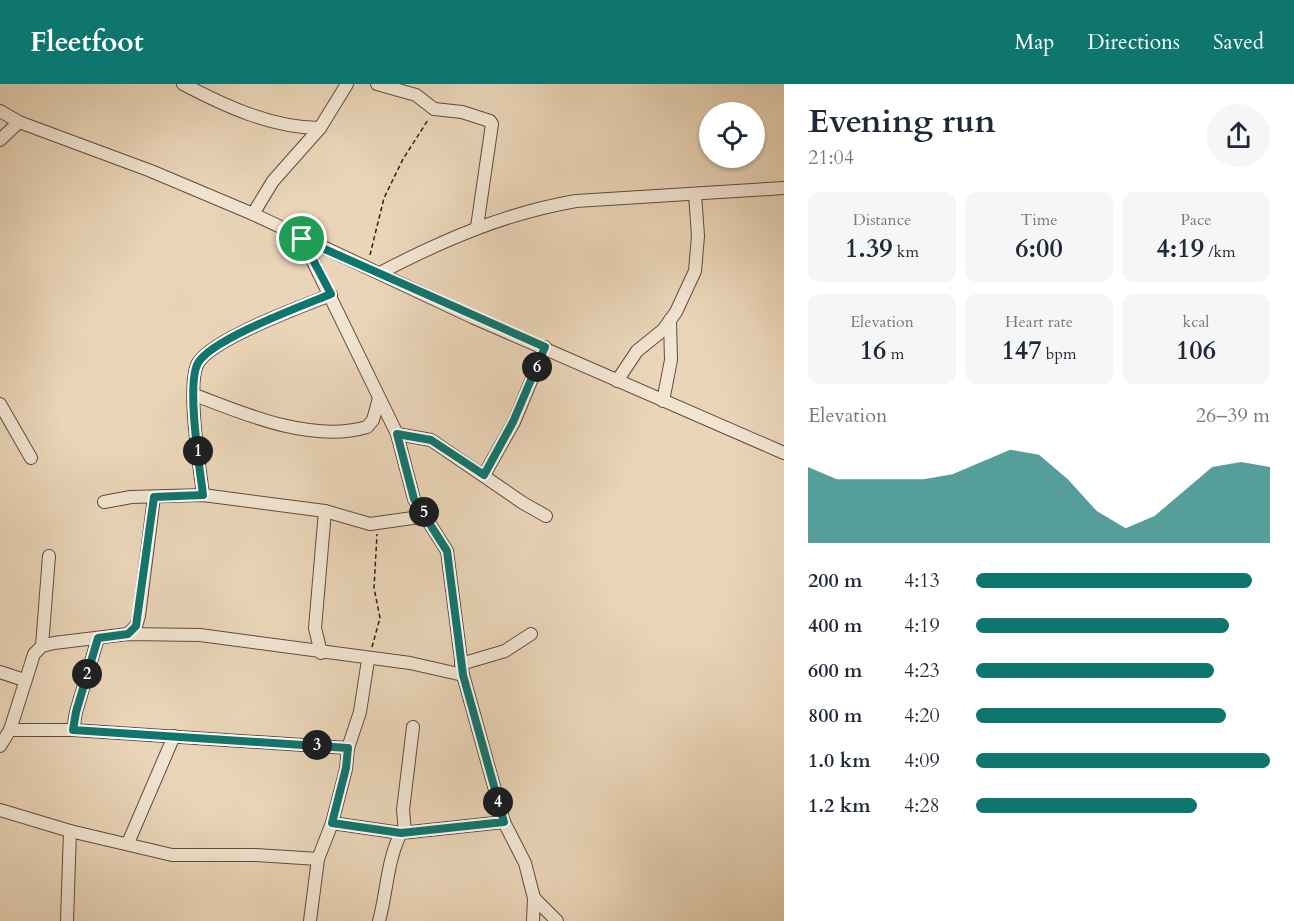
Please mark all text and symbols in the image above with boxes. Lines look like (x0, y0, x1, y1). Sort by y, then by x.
text: Fleetfoot (30, 23, 144, 61)
text: Map (1014, 28, 1054, 57)
text: Directions (1087, 28, 1180, 57)
text: Saved (1213, 28, 1264, 57)
text: Evening run (808, 99, 996, 144)
map controls (699, 102, 765, 168)
button: locate (699, 102, 765, 168)
button: share (1207, 104, 1270, 167)
text: 21:04 (808, 144, 854, 171)
text: Distance (853, 209, 911, 231)
text: Time (1020, 209, 1058, 231)
text: Pace (1181, 209, 1211, 231)
pin (276, 213, 327, 264)
icon: arrive (285, 222, 318, 255)
text: 1.39 (845, 231, 893, 266)
text: 6:00 (1015, 231, 1063, 266)
text: 4:19 (1156, 231, 1204, 266)
text: km (893, 241, 919, 263)
text: /km (1204, 241, 1236, 263)
text: Elevation (850, 311, 914, 333)
text: Heart rate (1005, 311, 1073, 333)
text: kcal (1183, 311, 1209, 333)
text: 16 (860, 333, 886, 368)
text: 147 (1002, 333, 1042, 368)
text: 106 (1176, 333, 1216, 368)
text: m (886, 343, 904, 365)
text: bpm (1042, 343, 1076, 365)
pin: 6 (522, 352, 552, 382)
text: 6 (533, 356, 541, 378)
text: Elevation (808, 402, 887, 429)
text: 26–39 m (1196, 402, 1270, 429)
pin: 1 (183, 436, 213, 466)
text: 1 (194, 440, 202, 462)
pin: 5 (409, 497, 439, 527)
text: 5 (420, 501, 428, 523)
text: 200 m (808, 567, 863, 594)
text: 4:13 (904, 567, 940, 594)
text: 400 m (808, 612, 863, 639)
text: 4:19 (904, 612, 940, 639)
text: 600 m (808, 657, 863, 684)
text: 4:23 (904, 657, 940, 684)
pin: 2 (72, 659, 102, 689)
text: 2 (83, 663, 91, 685)
text: 800 m (808, 702, 863, 729)
text: 4:20 (904, 702, 940, 729)
pin: 3 (302, 730, 332, 760)
text: 3 (313, 734, 321, 756)
text: 1.0 km (808, 747, 871, 774)
text: 4:09 (904, 747, 940, 774)
pin: 4 (483, 787, 513, 817)
text: 4 (494, 791, 502, 813)
text: 1.2 km (808, 792, 871, 819)
text: 4:28 (904, 792, 940, 819)

